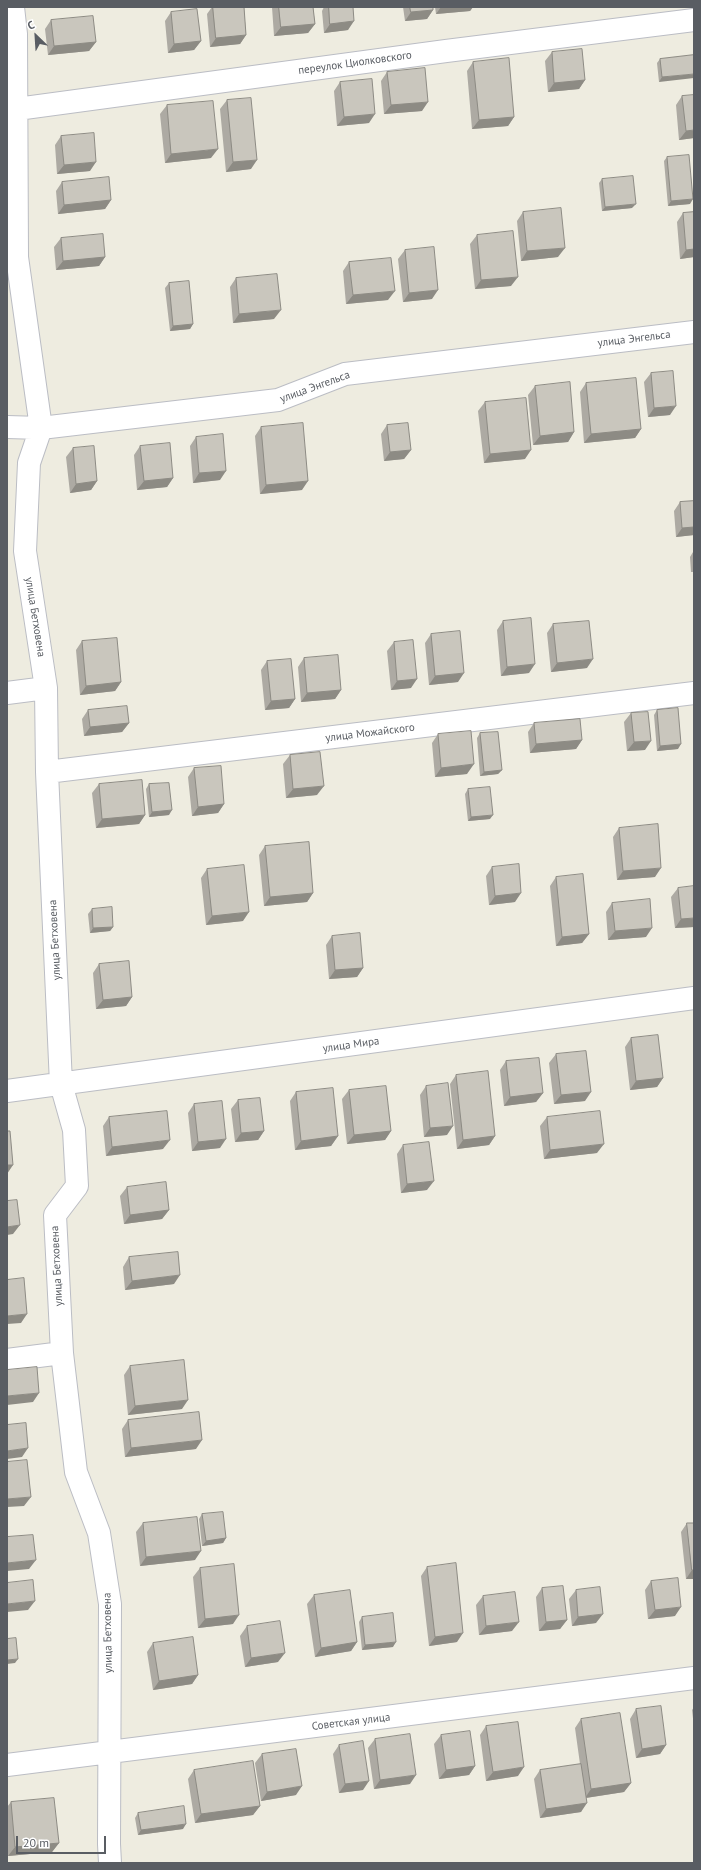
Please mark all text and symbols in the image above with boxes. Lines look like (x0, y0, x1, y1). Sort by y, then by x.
north arrow (16, 16, 56, 56)
text: С (25, 17, 37, 33)
street label: переулок Циолковского (297, 48, 413, 78)
street label: улица Энгельса (597, 328, 671, 350)
street label: улица Энгельса (278, 368, 352, 406)
street label: улица Бетховена (22, 576, 48, 658)
street label: улица Можайского (325, 721, 415, 745)
street label: улица Бетховена (46, 899, 64, 981)
street label: улица Мира (322, 1034, 380, 1056)
street label: улица Бетховена (48, 1225, 66, 1307)
street label: улица Бетховена (101, 1593, 115, 1673)
street label: Советская улица (311, 1711, 391, 1733)
scale bar (18, 1828, 108, 1854)
text: 20 m (23, 1835, 49, 1850)

